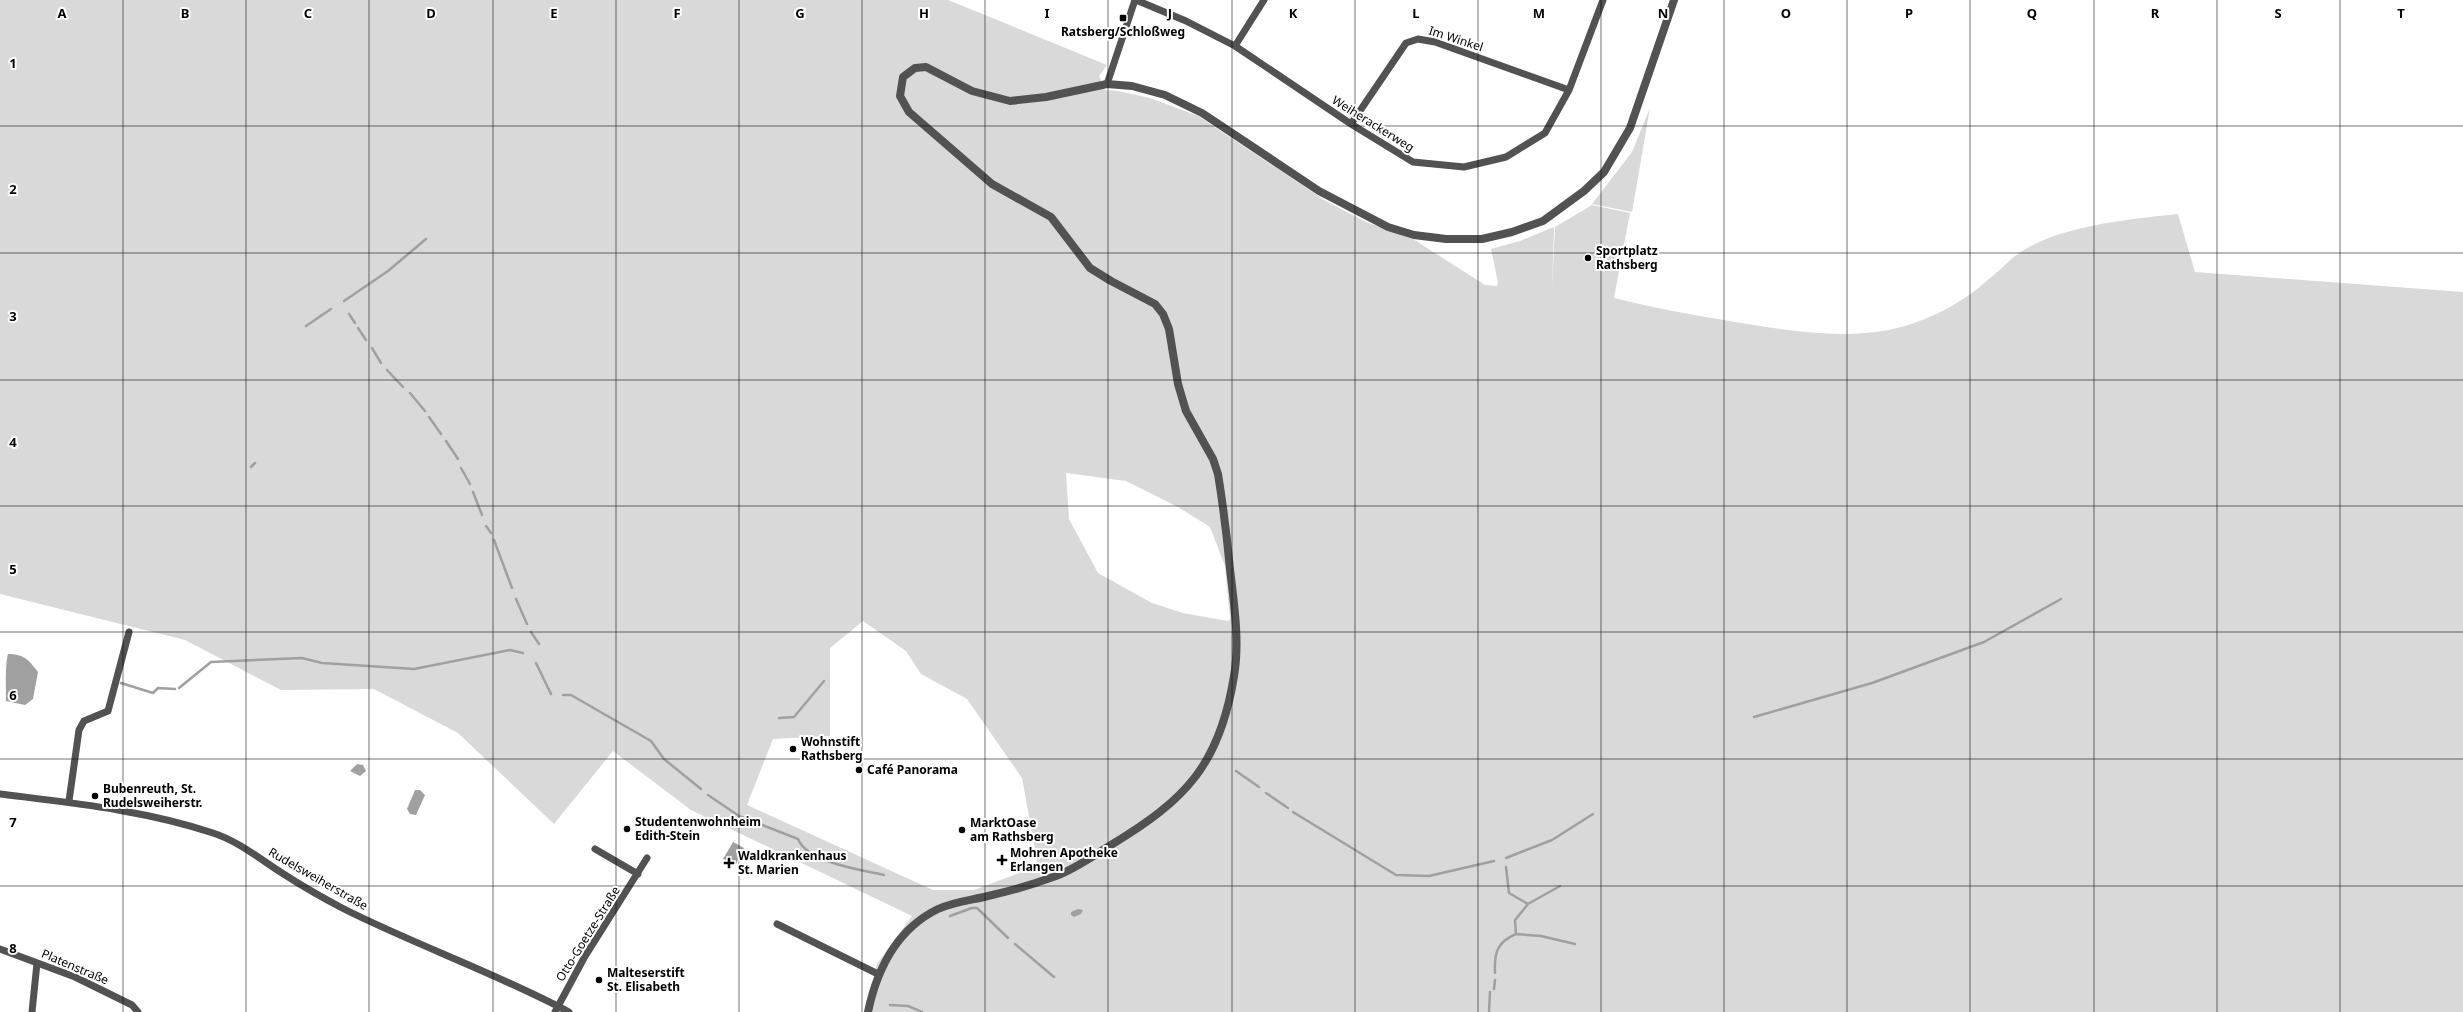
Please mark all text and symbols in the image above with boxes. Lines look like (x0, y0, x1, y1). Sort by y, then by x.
text: A (58, 4, 67, 22)
text: B (181, 4, 189, 22)
text: C (304, 4, 312, 22)
text: D (426, 4, 436, 22)
text: E (550, 4, 558, 22)
text: F (673, 4, 681, 22)
text: G (795, 4, 805, 22)
text: H (919, 4, 929, 22)
text: I (1044, 4, 1050, 22)
text: J (1167, 4, 1172, 22)
text: K (1289, 4, 1298, 22)
text: L (1412, 4, 1420, 22)
text: M (1533, 4, 1545, 22)
text: N (1658, 4, 1668, 22)
text: O (1781, 4, 1791, 22)
text: P (1905, 4, 1913, 22)
text: Q (2027, 4, 2037, 22)
text: R (2151, 4, 2160, 22)
text: S (2274, 4, 2282, 22)
text: T (2397, 4, 2405, 22)
marker: Ratsberg/Schloßweg (1118, 13, 1128, 23)
street label: Im Winkel (1427, 22, 1486, 55)
place label: Ratsberg/Schloßweg (1061, 23, 1185, 40)
text: 1 (9, 54, 17, 72)
street label: Weiherackerweg (1329, 91, 1418, 156)
text: 2 (9, 180, 17, 198)
place label: Sportplatz Rathsberg (1596, 242, 1658, 273)
marker: Sportplatz Rathsberg (1583, 253, 1593, 263)
text: 3 (9, 307, 17, 325)
text: 4 (9, 433, 17, 451)
text: 5 (9, 560, 17, 578)
text: 6 (9, 686, 17, 704)
place label: Wohnstift Rathsberg (801, 733, 863, 764)
marker: Wohnstift Rathsberg (788, 744, 798, 754)
place label: Café Panorama (867, 761, 958, 778)
marker: Café Panorama (854, 765, 864, 775)
place label: Bubenreuth, St. Rudelsweiherstr. (103, 780, 202, 811)
marker: Bubenreuth, St. Rudelsweiherstr. (90, 791, 100, 801)
text: 7 (9, 813, 17, 831)
place label: Studentenwohnheim Edith-Stein (635, 813, 761, 844)
place label: MarktOase am Rathsberg (970, 814, 1054, 845)
marker: Studentenwohnheim Edith-Stein (622, 824, 632, 834)
marker: MarktOase am Rathsberg (957, 825, 967, 835)
street label: Rudelsweiherstraße (265, 843, 371, 914)
place label: Mohren Apotheke Erlangen (1010, 844, 1118, 875)
place label: Waldkrankenhaus St. Marien (738, 847, 846, 878)
marker: Mohren Apotheke Erlangen (997, 855, 1007, 865)
marker: Waldkrankenhaus St. Marien (723, 857, 735, 869)
street label: Otto-Goetze-Straße (551, 883, 624, 985)
text: 8 (9, 939, 17, 957)
street label: Platenstraße (39, 945, 112, 988)
place label: Malteserstift St. Elisabeth (607, 964, 685, 995)
marker: Malteserstift St. Elisabeth (594, 975, 604, 985)

